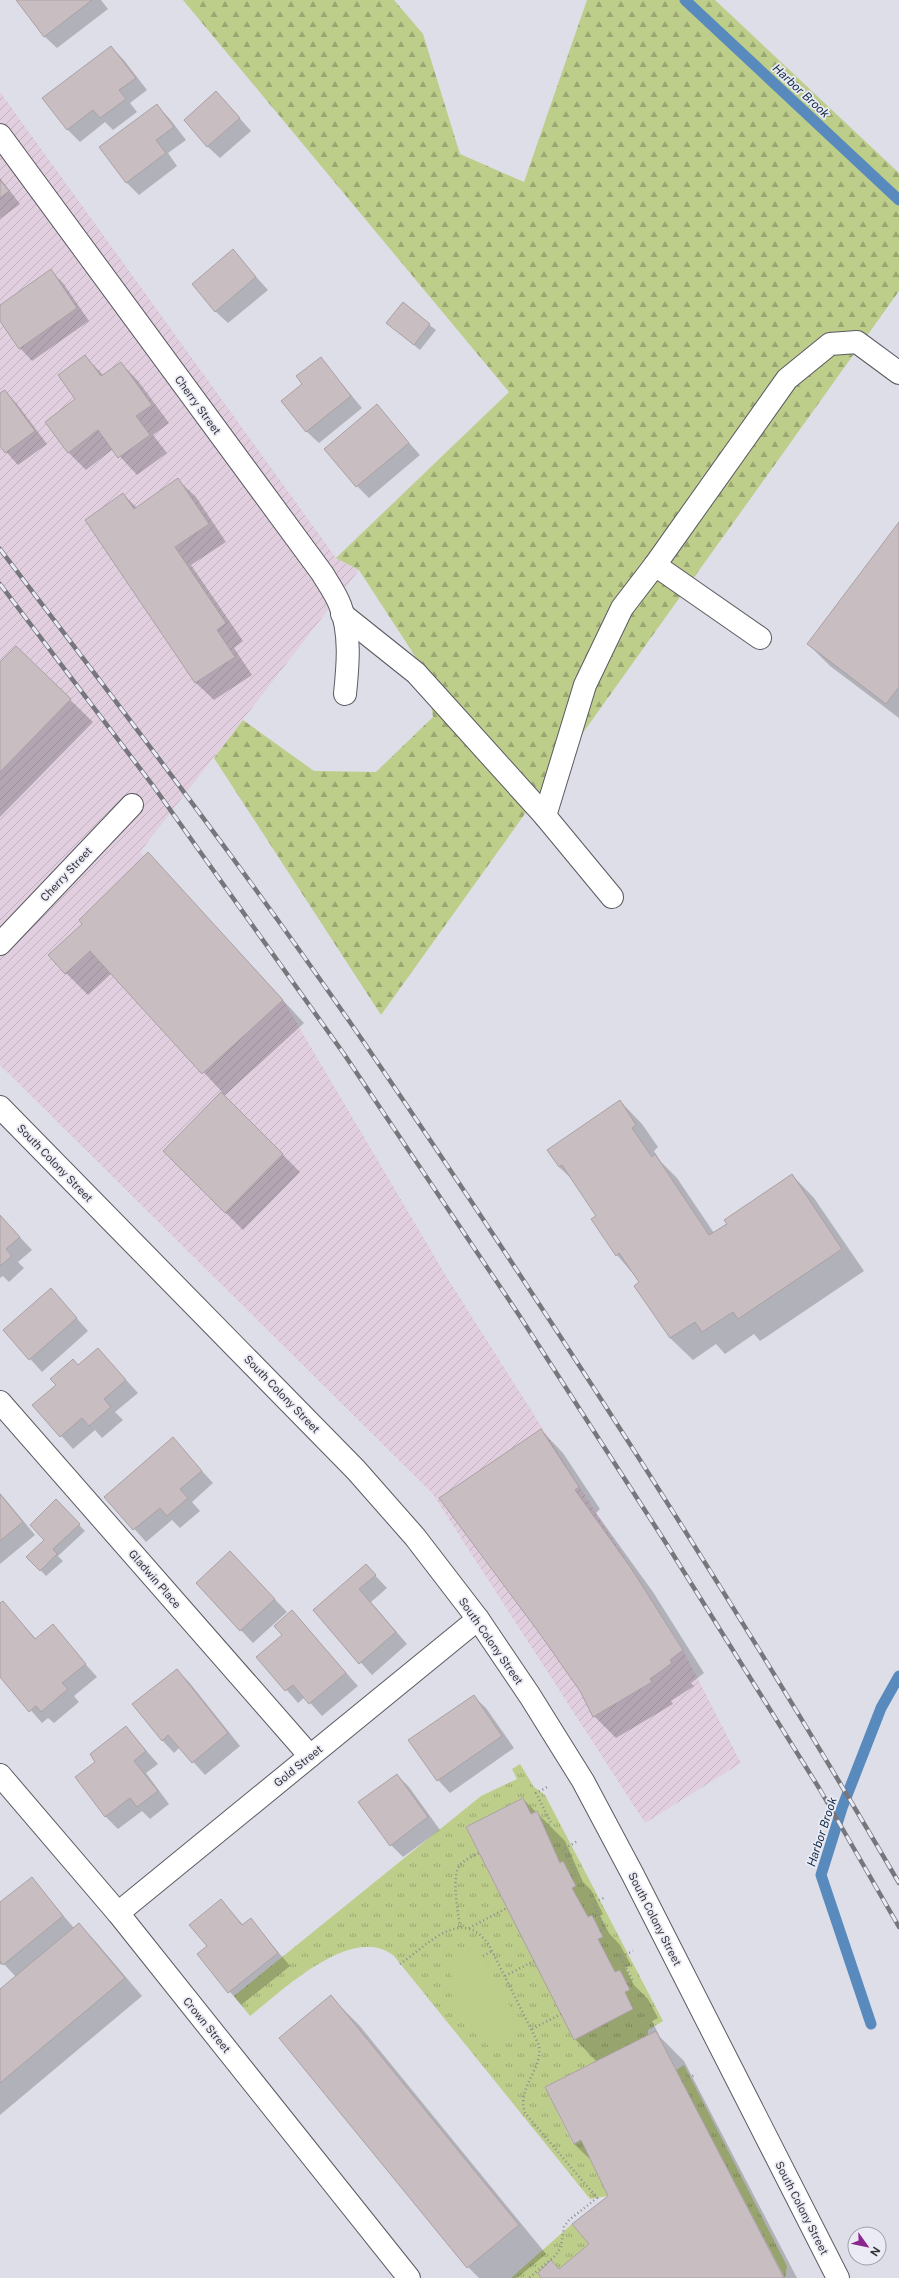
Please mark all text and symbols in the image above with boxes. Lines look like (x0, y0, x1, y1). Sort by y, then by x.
water label: Harbor Brook (770, 61, 833, 121)
street label: Cherry Street (173, 373, 223, 437)
street label: Cherry Street (38, 844, 94, 904)
street label: South Colony Street (15, 1122, 95, 1204)
street label: South Colony Street (242, 1353, 322, 1435)
street label: Gladwin Place (127, 1548, 183, 1610)
street label: South Colony Street (457, 1595, 525, 1687)
street label: Gold Street (271, 1743, 325, 1789)
water label: Harbor Brook (804, 1795, 840, 1869)
street label: South Colony Street (626, 1870, 684, 1968)
street label: Crown Street (181, 1995, 233, 2055)
street label: South Colony Street (773, 2159, 831, 2257)
north arrow (847, 2226, 887, 2266)
text: N (868, 2245, 883, 2258)

